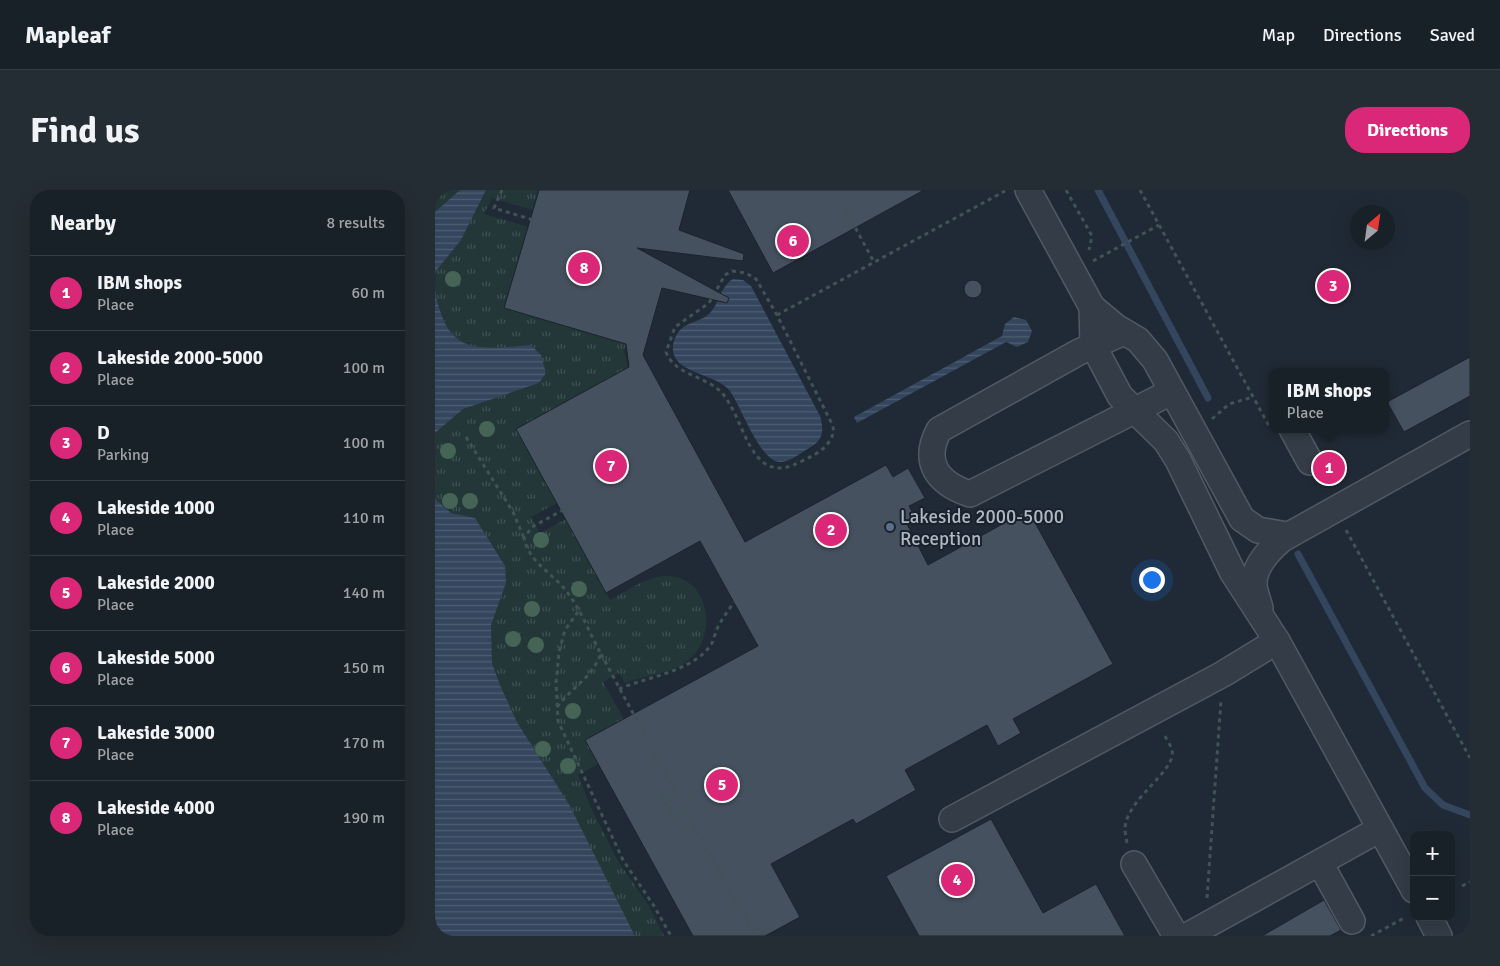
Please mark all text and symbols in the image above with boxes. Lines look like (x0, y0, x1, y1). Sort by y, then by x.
text: Mapleaf (25, 20, 110, 50)
text: Map (1262, 24, 1295, 46)
text: Directions (1323, 24, 1402, 46)
text: Saved (1430, 24, 1475, 46)
button: Directions (1345, 107, 1470, 153)
text: Find us (30, 109, 140, 152)
north arrow (1350, 205, 1395, 250)
text: Nearby (50, 210, 116, 236)
text: 8 results (326, 213, 385, 233)
pin: 6 (777, 222, 809, 260)
pin: 8 (568, 249, 600, 287)
pin: 3 (1317, 267, 1349, 305)
text: IBM shops (97, 271, 182, 295)
text: 1 (62, 283, 70, 303)
text: 60 m (351, 283, 385, 303)
text: Place (97, 295, 134, 315)
text: Lakeside 2000-5000 (97, 346, 263, 370)
text: 2 (62, 358, 70, 378)
text: 100 m (343, 358, 385, 378)
popup (1269, 368, 1389, 433)
text: Place (97, 370, 134, 390)
text: IBM shops (1287, 379, 1371, 403)
text: Place (1287, 403, 1324, 423)
text: D (97, 421, 110, 445)
text: 3 (62, 433, 70, 453)
text: 100 m (343, 433, 385, 453)
text: Parking (97, 445, 149, 465)
pin: 7 (595, 447, 627, 485)
pin: 1 (1313, 449, 1345, 487)
text: Lakeside 1000 (97, 496, 215, 520)
place label: Lakeside 2000-5000 Reception (900, 505, 1064, 551)
text: 4 (62, 508, 70, 528)
text: 110 m (343, 508, 385, 528)
pin: 2 (815, 511, 847, 549)
text: Place (97, 520, 134, 540)
marker: Lakeside 2000-5000 Reception (884, 521, 896, 533)
your location (1139, 567, 1165, 593)
text: Lakeside 2000 (97, 571, 215, 595)
text: 5 (62, 583, 70, 603)
text: 140 m (343, 583, 385, 603)
text: Place (97, 595, 134, 615)
text: Lakeside 5000 (97, 646, 215, 670)
text: 6 (62, 658, 70, 678)
text: 150 m (343, 658, 385, 678)
text: Place (97, 670, 134, 690)
text: Lakeside 3000 (97, 721, 215, 745)
text: 7 (62, 733, 70, 753)
text: 170 m (343, 733, 385, 753)
text: Place (97, 745, 134, 765)
pin: 5 (706, 766, 738, 804)
text: Lakeside 4000 (97, 796, 215, 820)
text: 8 (62, 808, 70, 828)
text: 190 m (343, 808, 385, 828)
text: Place (97, 820, 134, 840)
map controls (1410, 831, 1455, 921)
button: + (1410, 831, 1455, 876)
pin: 4 (941, 861, 973, 899)
button: − (1410, 876, 1455, 921)

